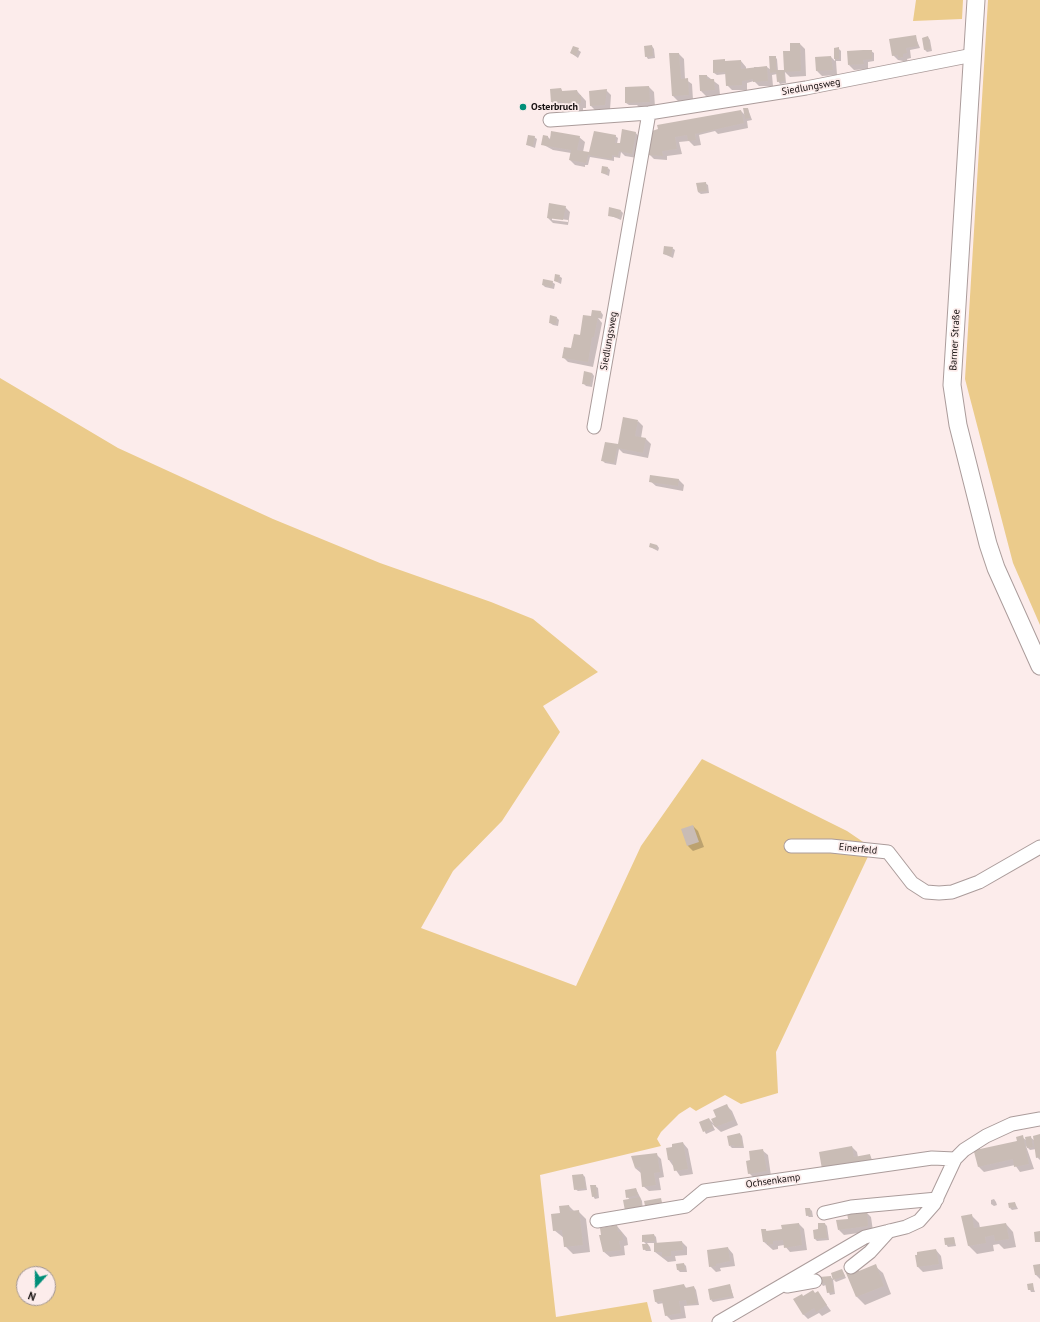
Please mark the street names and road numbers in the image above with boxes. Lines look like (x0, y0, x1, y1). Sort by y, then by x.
street label: Siedlungsweg (781, 76, 841, 98)
street label: Barmer Straße (947, 309, 963, 371)
street label: Siedlungsweg (598, 311, 620, 371)
street label: Einerfeld (838, 841, 878, 857)
street label: Ochsenkamp (745, 1171, 801, 1191)

